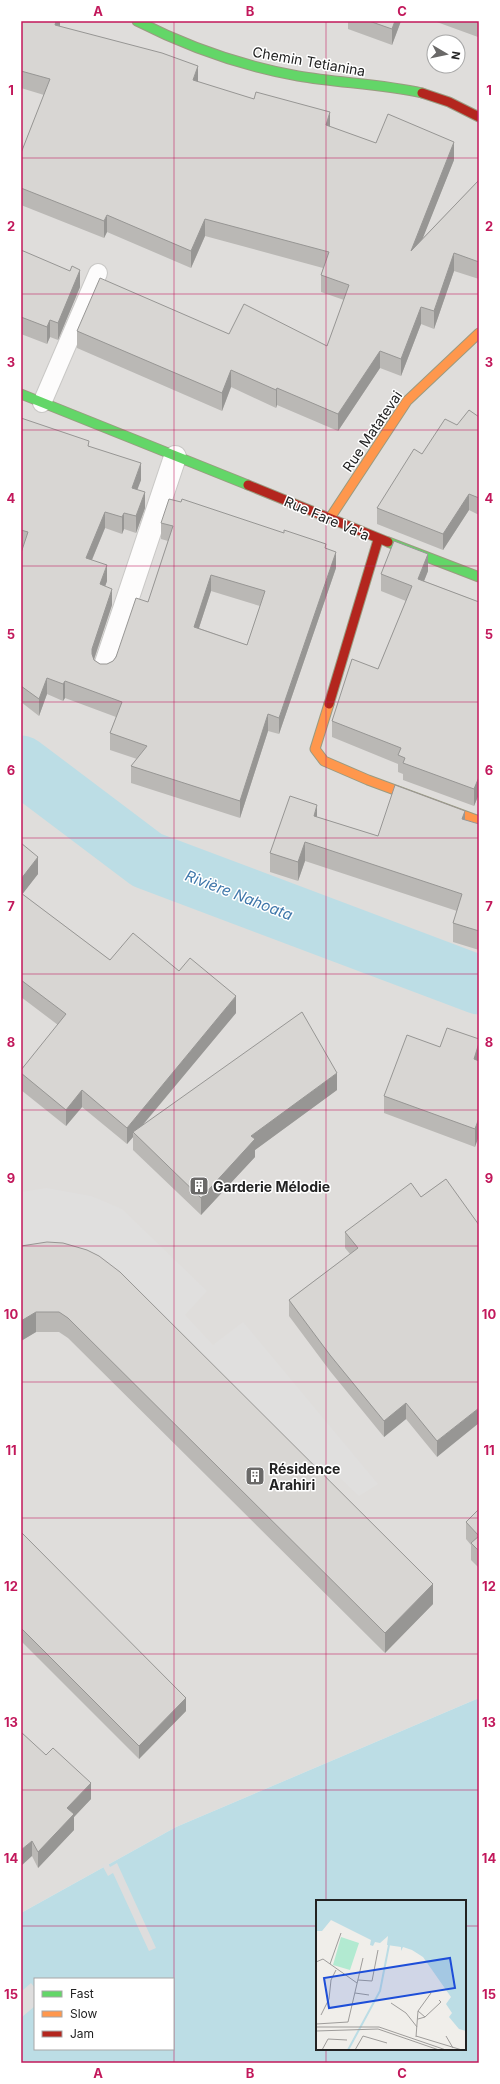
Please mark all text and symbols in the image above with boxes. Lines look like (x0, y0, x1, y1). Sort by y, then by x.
text: A (93, 3, 103, 19)
text: B (246, 3, 255, 19)
text: C (397, 3, 407, 19)
north arrow (426, 34, 466, 74)
street label: Chemin Tetianina (251, 43, 367, 79)
text: N (448, 50, 463, 61)
text: 1 (8, 82, 14, 98)
text: 1 (486, 82, 492, 98)
text: 2 (7, 218, 15, 234)
text: 2 (485, 218, 493, 234)
text: 3 (7, 354, 15, 370)
text: 3 (485, 354, 493, 370)
street label: Rue Matatevai (339, 387, 405, 475)
text: 4 (7, 490, 16, 506)
text: 4 (485, 490, 494, 506)
street label: Rue Fare Va'a (282, 492, 372, 544)
text: 5 (7, 626, 15, 642)
text: 5 (485, 626, 493, 642)
text: 6 (7, 762, 15, 778)
text: 6 (485, 762, 493, 778)
water label: Rivière Nahoata (182, 866, 296, 924)
text: 7 (7, 898, 15, 914)
text: 7 (485, 898, 493, 914)
text: 8 (7, 1034, 15, 1050)
text: 8 (485, 1034, 493, 1050)
text: 9 (7, 1170, 15, 1186)
text: 9 (485, 1170, 493, 1186)
building icon: Garderie Mélodie (188, 1175, 210, 1197)
place label: Garderie Mélodie (213, 1178, 330, 1195)
text: 10 (4, 1306, 18, 1322)
text: 10 (482, 1306, 496, 1322)
text: 11 (5, 1442, 17, 1458)
text: 11 (483, 1442, 495, 1458)
place label: Résidence Arahiri (269, 1460, 340, 1493)
building icon: Résidence Arahiri (244, 1465, 266, 1487)
text: 12 (4, 1578, 18, 1594)
text: 12 (482, 1578, 496, 1594)
text: 13 (4, 1714, 18, 1730)
text: 13 (482, 1714, 496, 1730)
text: 14 (4, 1850, 18, 1866)
text: 14 (482, 1850, 496, 1866)
inset map (316, 1900, 466, 2050)
legend (34, 1978, 174, 2050)
text: 15 (4, 1986, 18, 2002)
text: Fast (70, 1986, 94, 2001)
text: 15 (482, 1986, 496, 2002)
text: Slow (70, 2006, 98, 2021)
text: Jam (70, 2026, 94, 2041)
text: A (93, 2065, 103, 2081)
text: B (246, 2065, 255, 2081)
text: C (397, 2065, 407, 2081)

